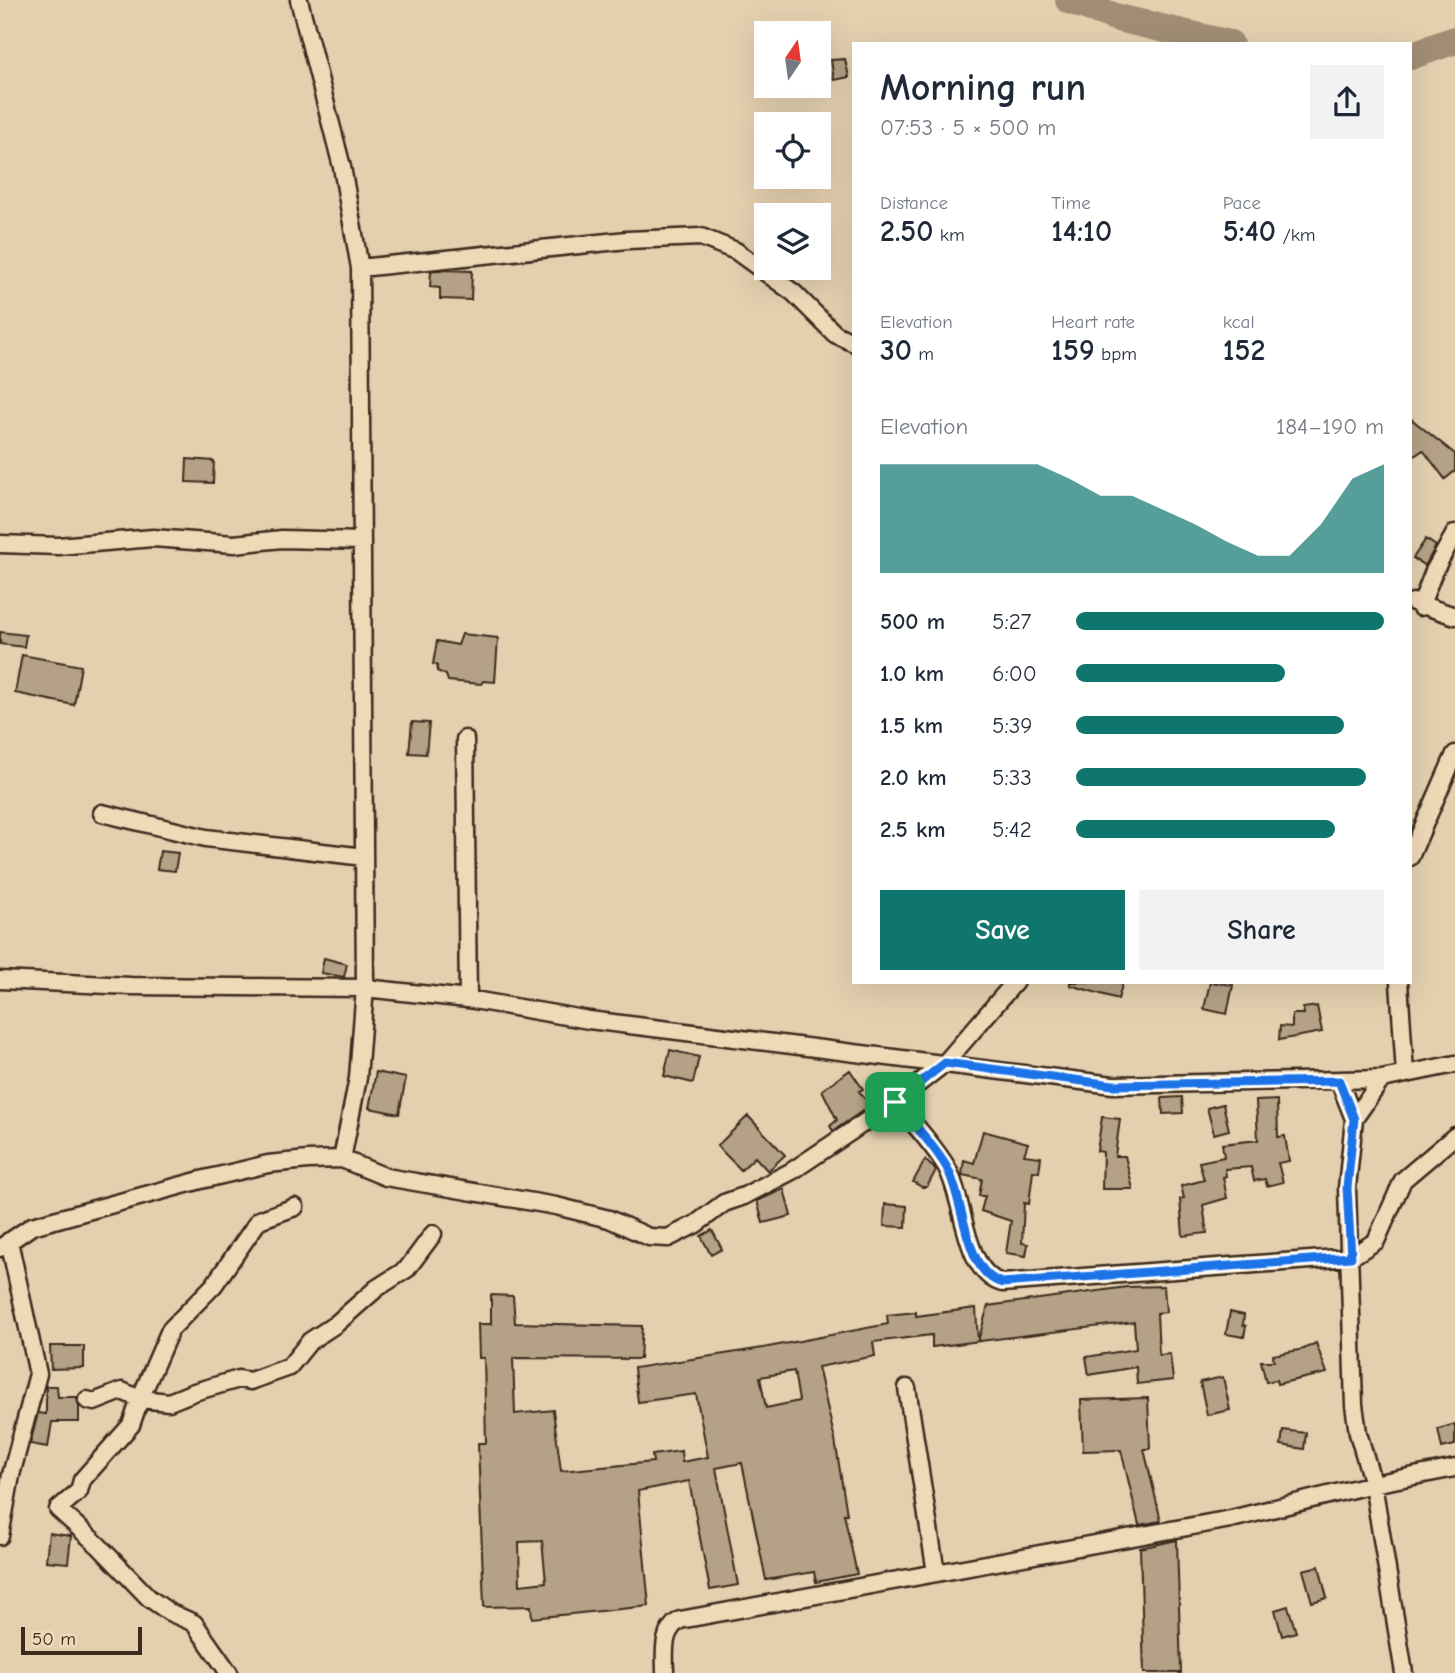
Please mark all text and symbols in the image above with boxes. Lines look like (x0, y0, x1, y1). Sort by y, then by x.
north arrow (754, 21, 831, 98)
map controls (754, 21, 831, 280)
button: share (1310, 65, 1384, 139)
text: Morning run (880, 66, 1086, 110)
button: locate (754, 112, 831, 189)
text: 07:53 · 5 × 500 m (880, 114, 1056, 141)
text: Distance (880, 192, 948, 214)
text: Time (1051, 192, 1091, 214)
text: Pace (1223, 192, 1261, 214)
button: layers (754, 203, 831, 280)
text: 2.50 (880, 214, 933, 249)
text: 14:10 (1051, 214, 1112, 249)
text: 5:40 (1223, 214, 1276, 249)
text: km (933, 224, 965, 246)
text: /km (1276, 224, 1316, 246)
text: Elevation (880, 311, 953, 333)
text: Heart rate (1051, 311, 1135, 333)
text: kcal (1223, 311, 1255, 333)
text: 30 (880, 333, 912, 368)
text: 159 (1051, 333, 1095, 368)
text: 152 (1223, 333, 1265, 368)
text: m (912, 343, 934, 365)
text: bpm (1095, 343, 1137, 365)
text: Elevation (880, 413, 968, 440)
text: 184–190 m (1276, 413, 1384, 440)
text: 500 m (880, 608, 945, 635)
text: 5:27 (992, 608, 1032, 635)
text: 1.0 km (880, 660, 944, 687)
text: 6:00 (992, 660, 1037, 687)
text: 1.5 km (880, 712, 943, 739)
text: 5:39 (992, 712, 1032, 739)
text: 2.0 km (880, 764, 946, 791)
text: 5:33 (992, 764, 1032, 791)
text: 2.5 km (880, 816, 946, 843)
text: 5:42 (992, 816, 1032, 843)
button: Save (880, 890, 1125, 970)
button: Share (1139, 890, 1384, 970)
pin (865, 1072, 925, 1132)
icon: arrive (876, 1083, 914, 1121)
scale bar (21, 1624, 142, 1656)
text: 50 m (32, 1628, 76, 1650)

